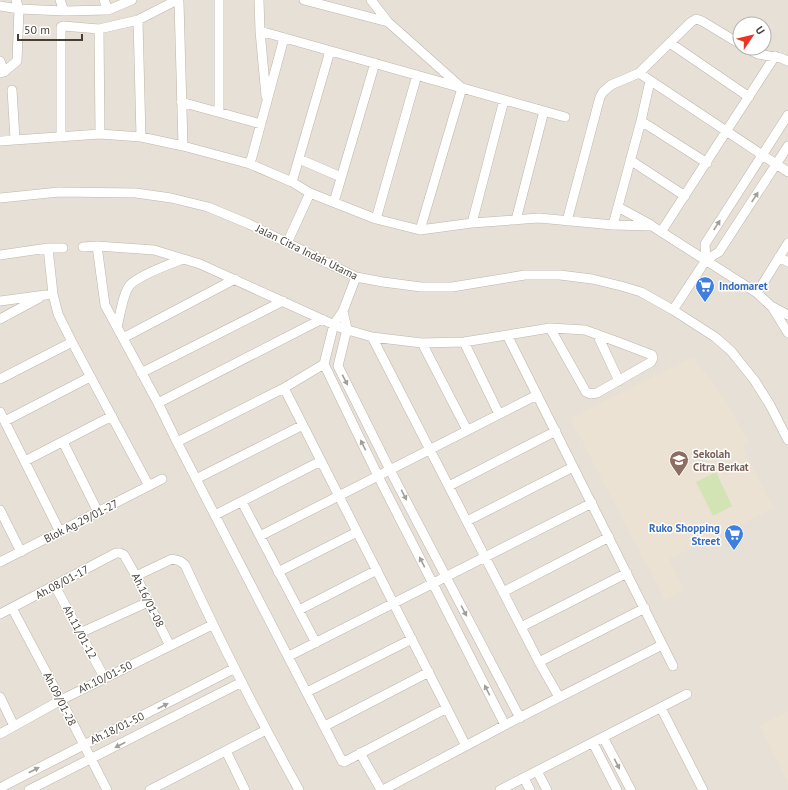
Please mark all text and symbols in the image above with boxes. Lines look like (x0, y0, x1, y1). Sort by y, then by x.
scale bar (18, 16, 82, 42)
north arrow (732, 16, 772, 56)
text: 50 m (24, 22, 50, 37)
text: U (752, 23, 768, 37)
one-way arrow (751, 191, 758, 203)
one-way arrow (713, 220, 721, 230)
street label: Jalan Citra Indah Utama (253, 221, 360, 283)
supermarket icon: Indomaret (694, 275, 716, 303)
place label: Indomaret (719, 279, 768, 293)
one-way arrow (342, 374, 348, 385)
one-way arrow (360, 440, 366, 451)
place label: Sekolah Citra Berkat (693, 447, 749, 474)
school or university icon: Sekolah Citra Berkat (668, 449, 690, 477)
one-way arrow (400, 490, 407, 501)
street label: Blok Ag.29/01-27 (42, 496, 120, 546)
place label: Ruko Shopping Street (649, 521, 720, 548)
supermarket icon: Ruko Shopping Street (723, 523, 745, 551)
one-way arrow (418, 556, 425, 567)
street label: Ah.08/01-17 (33, 562, 91, 602)
street label: Ah.16/01-08 (129, 571, 167, 629)
street label: Ah.11/01-12 (60, 603, 100, 661)
one-way arrow (460, 605, 467, 617)
street label: Ah.10/01-50 (76, 658, 134, 696)
street label: Ah.09/01-28 (40, 670, 80, 728)
one-way arrow (484, 684, 490, 696)
one-way arrow (157, 702, 169, 709)
street label: Ah.18/01-50 (88, 709, 146, 747)
one-way arrow (114, 741, 125, 748)
one-way arrow (614, 758, 620, 769)
one-way arrow (29, 767, 40, 773)

